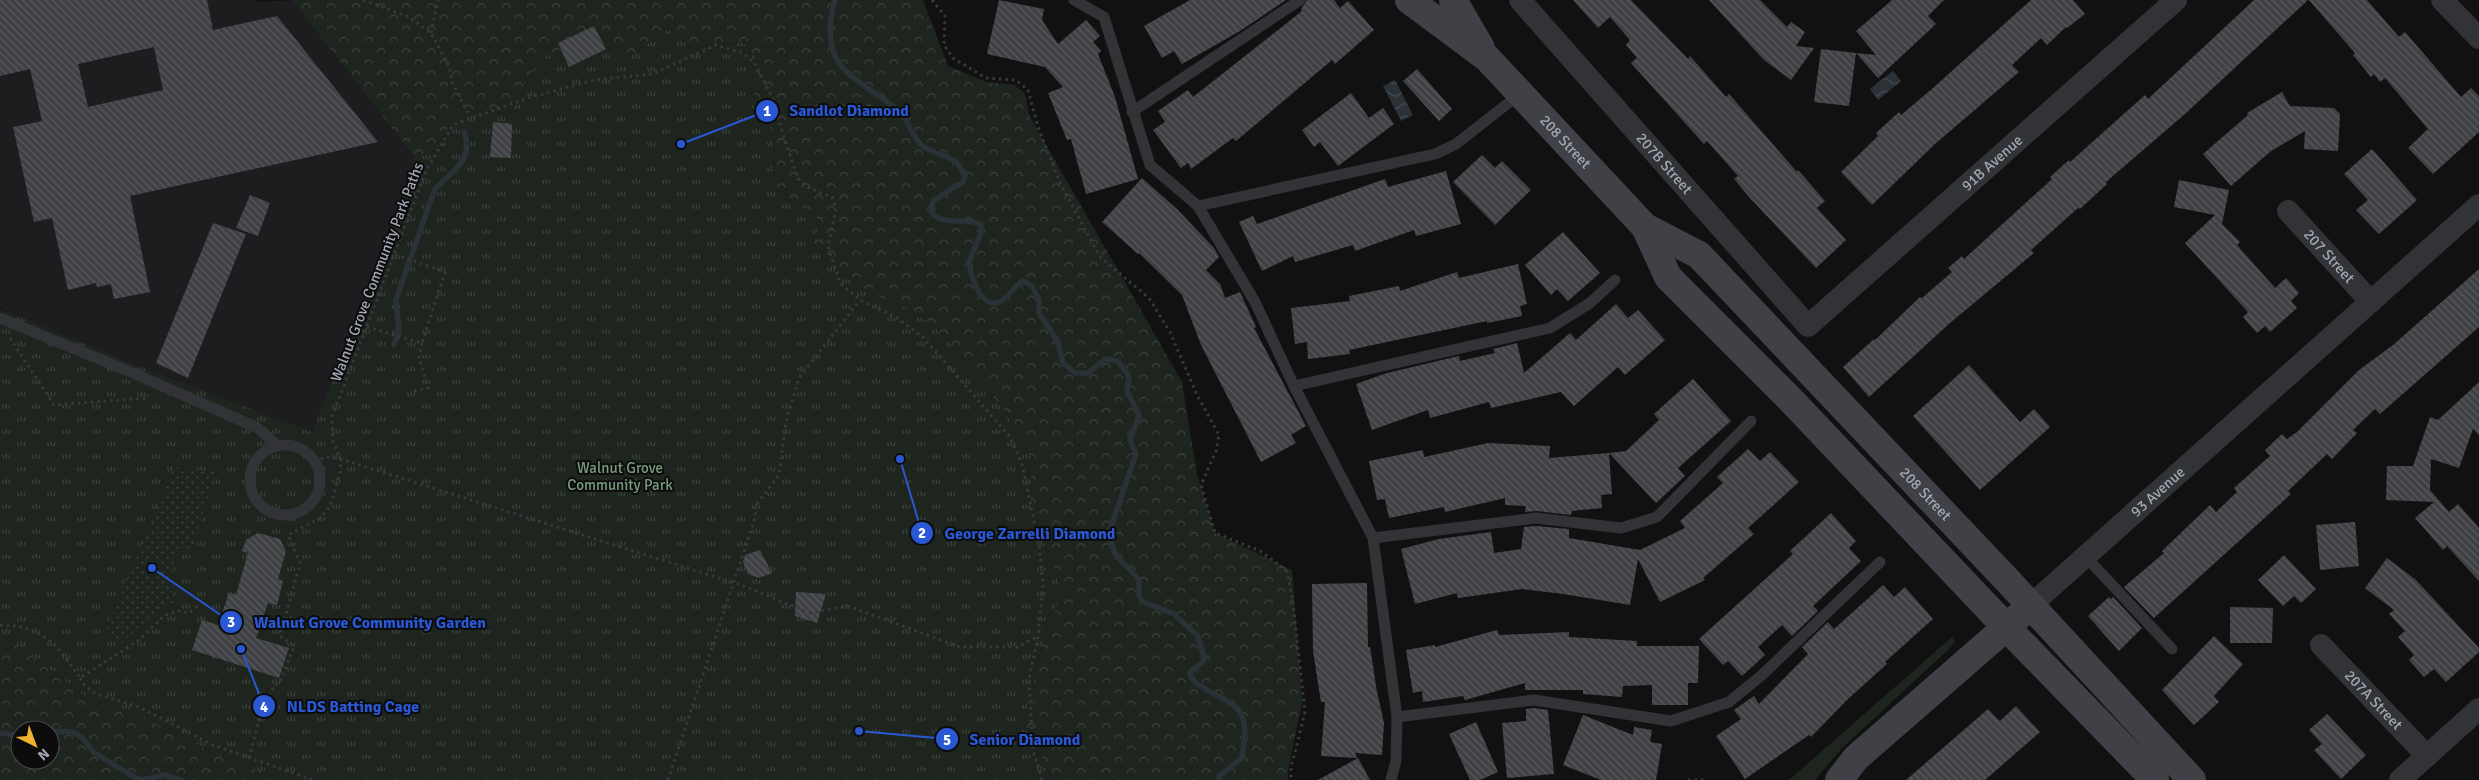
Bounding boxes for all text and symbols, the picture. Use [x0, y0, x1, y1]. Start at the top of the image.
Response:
callout: Sandlot Diamond [754, 95, 919, 126]
text: Sandlot Diamond [789, 101, 909, 121]
text: 1 [763, 102, 771, 120]
street label: 208 Street [1536, 111, 1595, 172]
street label: 207B Street [1632, 129, 1696, 198]
street label: 91B Avenue [1958, 131, 2026, 195]
street label: Walnut Grove Community Park Paths [327, 159, 427, 384]
street label: 207 Street [2300, 225, 2358, 287]
park label: Walnut Grove Community Park [567, 459, 673, 494]
street label: 208 Street [1896, 463, 1955, 524]
street label: 93 Avenue [2127, 463, 2189, 521]
callout: George Zarrelli Diamond [910, 518, 1126, 549]
text: 2 [918, 524, 926, 542]
text: George Zarrelli Diamond [945, 524, 1116, 544]
callout: Walnut Grove Community Garden [219, 607, 496, 638]
text: 3 [227, 613, 235, 631]
text: Walnut Grove Community Garden [254, 613, 486, 633]
street label: 207A Street [2341, 666, 2406, 734]
callout: NLDS Batting Cage [252, 691, 429, 722]
text: NLDS Batting Cage [287, 697, 419, 717]
text: 4 [260, 698, 268, 716]
north arrow [10, 720, 60, 770]
callout: Senior Diamond [935, 724, 1091, 755]
text: Senior Diamond [970, 730, 1081, 750]
text: 5 [943, 731, 951, 749]
text: N [34, 745, 53, 764]

